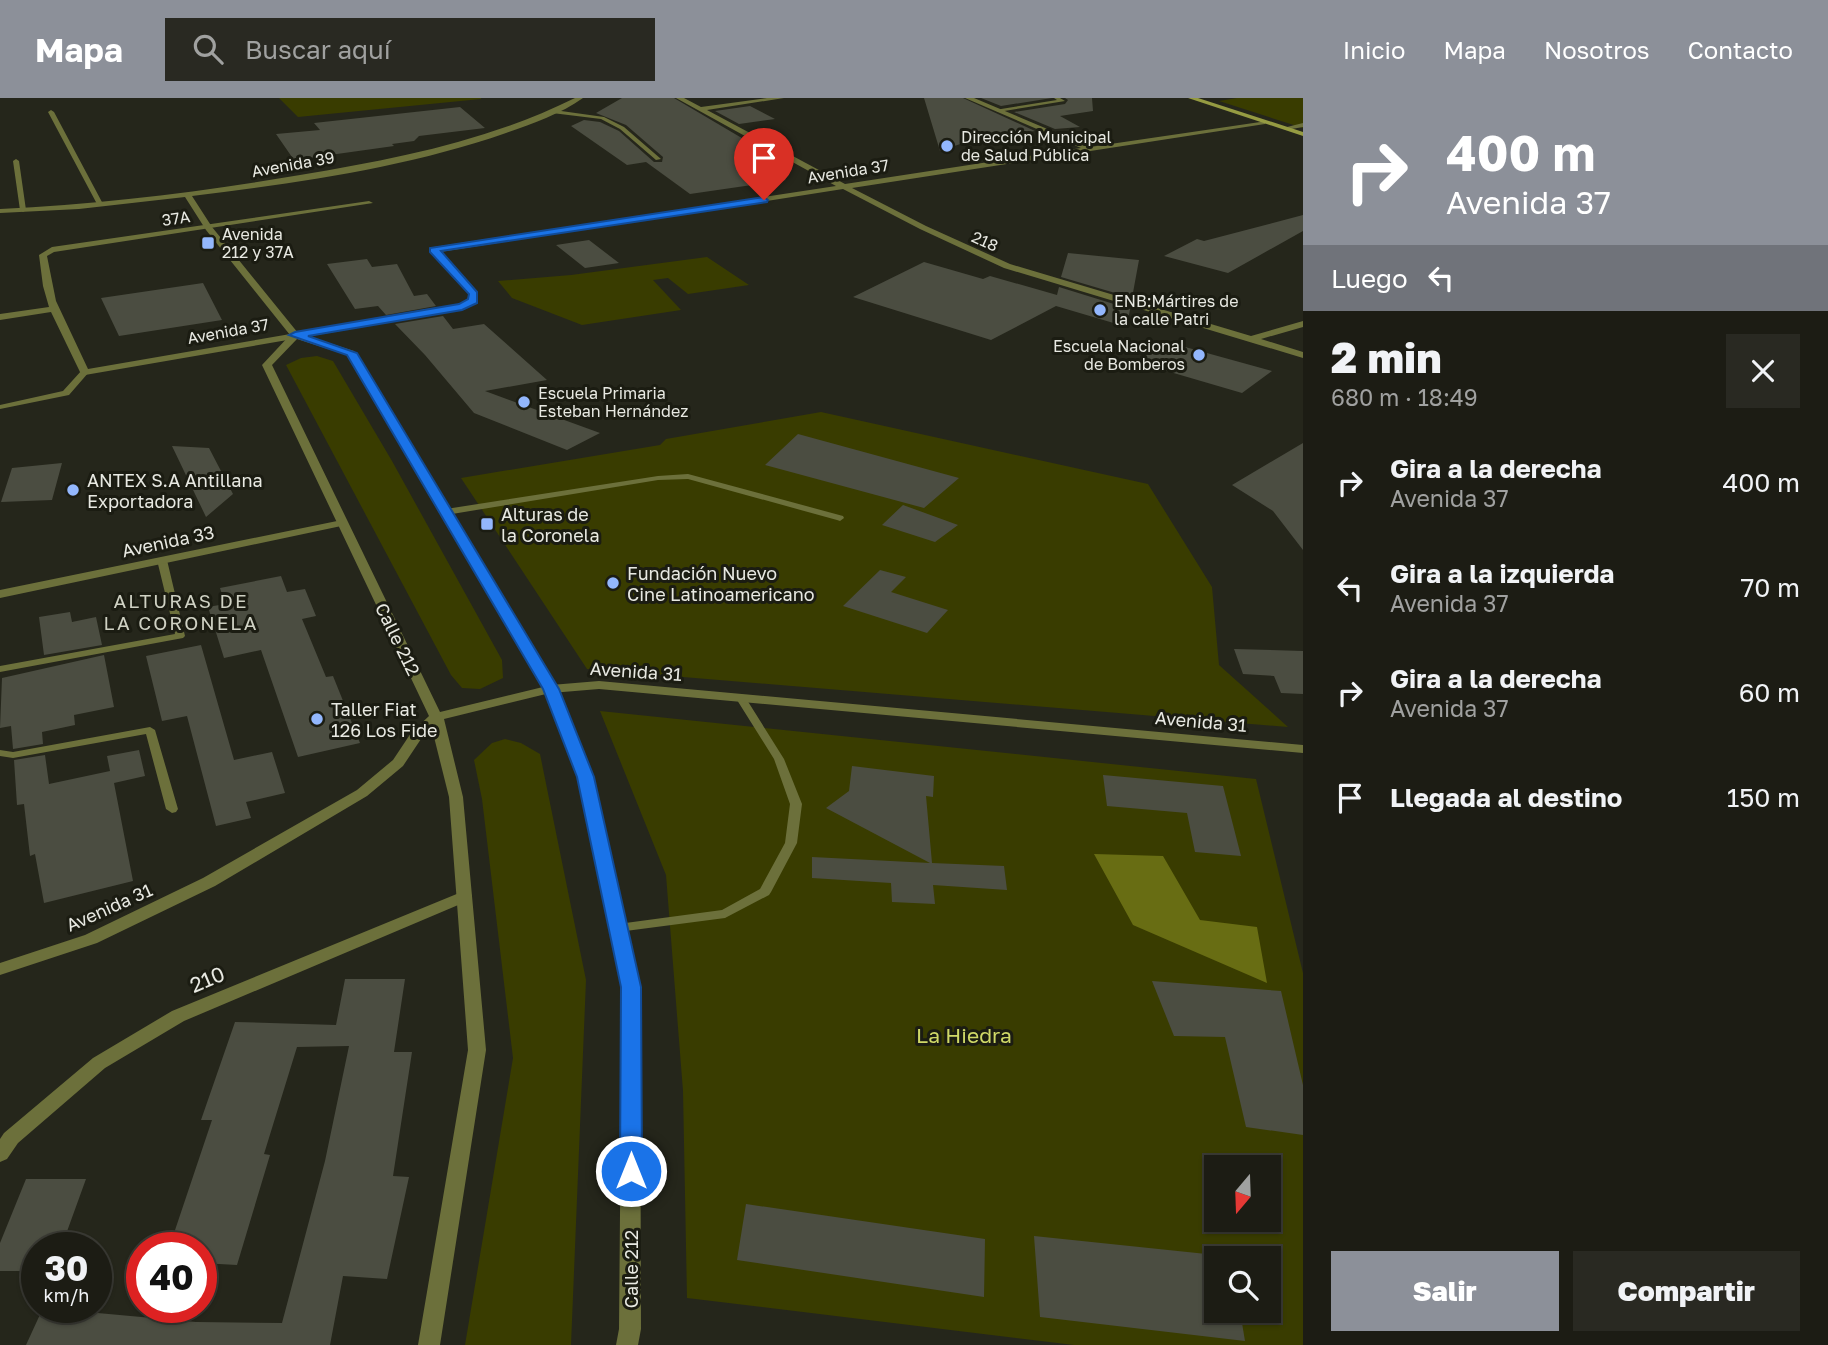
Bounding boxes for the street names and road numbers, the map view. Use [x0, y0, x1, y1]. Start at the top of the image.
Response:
street label: Avenida 39 [250, 147, 336, 181]
street label: Avenida 37 [806, 155, 890, 187]
street label: 37A [160, 206, 192, 230]
street label: 218 [969, 226, 1001, 256]
street label: Avenida 37 [186, 314, 270, 348]
street label: Avenida 33 [120, 520, 216, 562]
street label: Calle 212 [371, 599, 425, 679]
street label: Avenida 31 [589, 657, 683, 685]
street label: Avenida 31 [1154, 706, 1248, 736]
street label: Avenida 31 [62, 878, 156, 936]
street label: 210 [186, 960, 228, 998]
street label: Calle 212 [620, 1230, 642, 1308]

